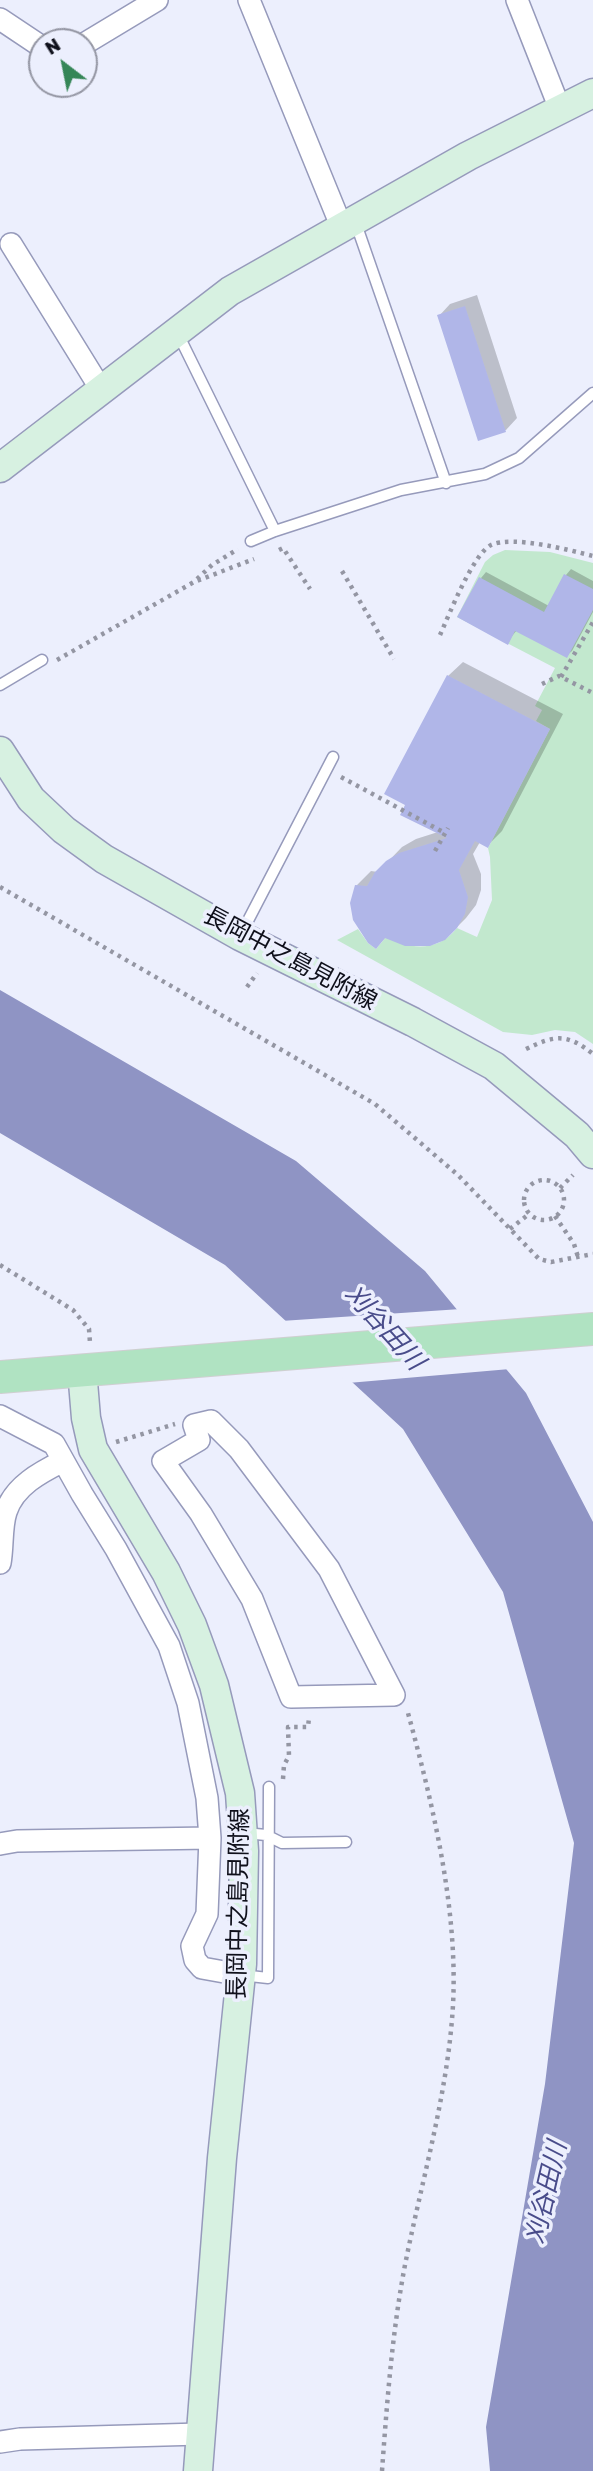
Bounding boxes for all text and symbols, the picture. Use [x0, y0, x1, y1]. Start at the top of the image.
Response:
north arrow [28, 28, 98, 98]
text: N [41, 33, 65, 60]
street label: 長岡中之島見附線 [198, 901, 382, 1017]
water label: 刈谷田川 [338, 1279, 430, 1377]
street label: 長岡中之島見附線 [223, 1808, 255, 2000]
water label: 刈谷田川 [520, 2139, 574, 2247]

